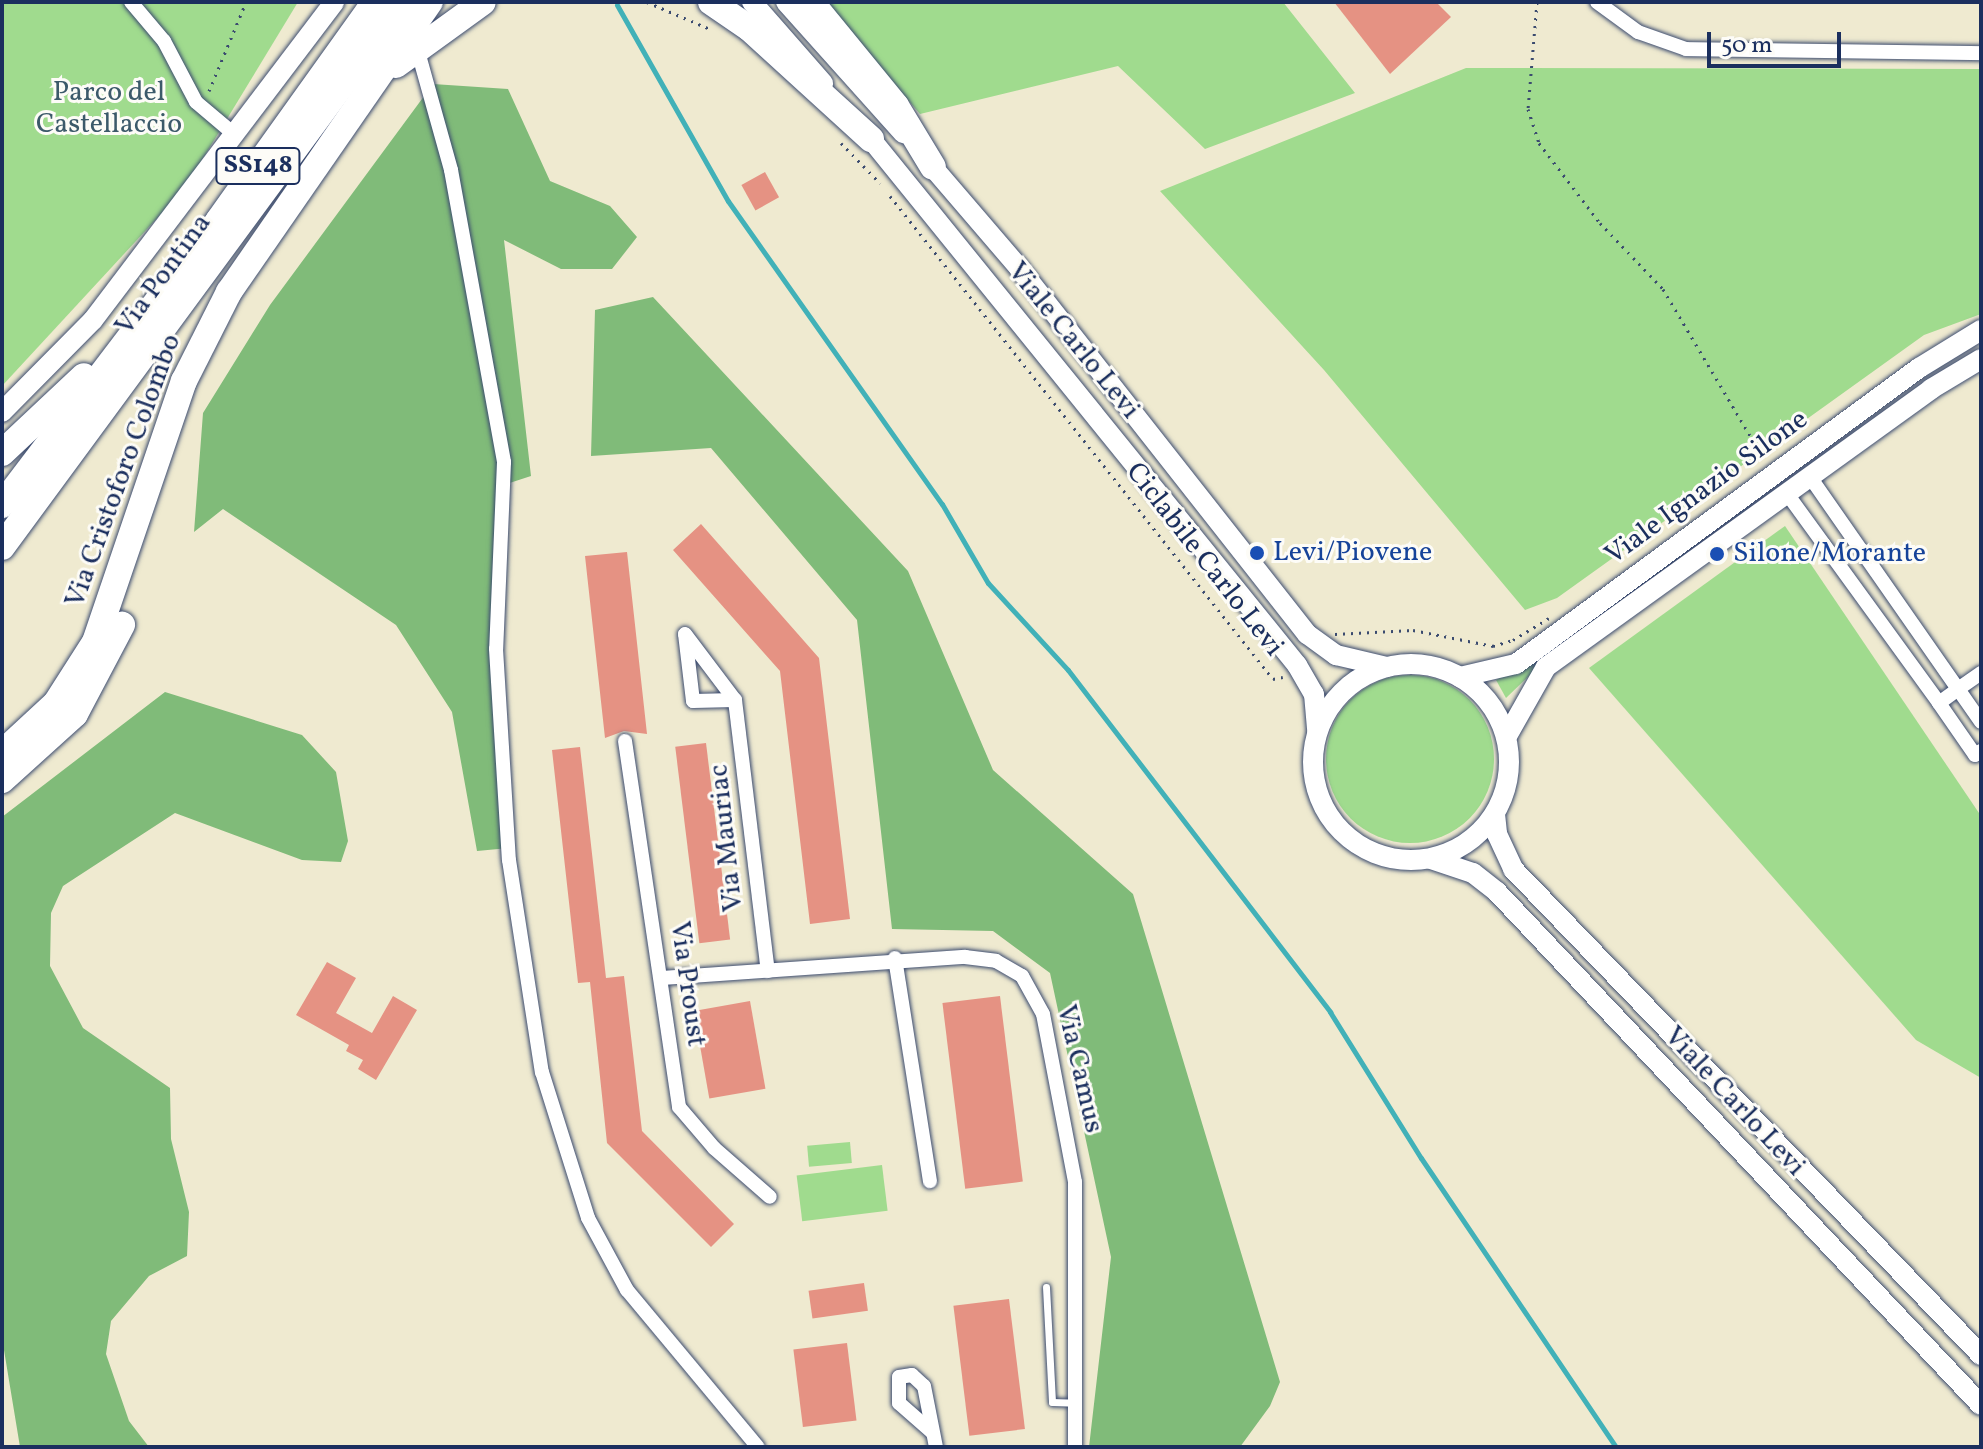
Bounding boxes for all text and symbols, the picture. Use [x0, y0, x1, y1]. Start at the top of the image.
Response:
scale bar [1711, 16, 1845, 66]
text: 50 m [1721, 29, 1773, 63]
park label: Parco del Castellaccio [36, 76, 182, 142]
road number: SS148 [214, 144, 302, 188]
street label: Via Pontina [109, 208, 219, 342]
street label: Viale Carlo Levi [999, 256, 1147, 426]
street label: Via Cristoforo Colombo [59, 330, 189, 612]
street label: Viale Ignazio Silone [1599, 403, 1815, 573]
street label: Ciclabile Carlo Levi [1118, 456, 1290, 664]
place label: Levi/Piovene [1273, 536, 1432, 570]
place label: Silone/Morante [1733, 537, 1926, 571]
marker: Levi/Piovene [1248, 544, 1266, 562]
marker: Silone/Morante [1708, 545, 1726, 563]
street label: Via Mauriac [703, 763, 751, 913]
street label: Via Proust [662, 919, 712, 1049]
street label: Via Camus [1048, 1002, 1110, 1136]
street label: Viale Carlo Levi [1656, 1020, 1812, 1184]

